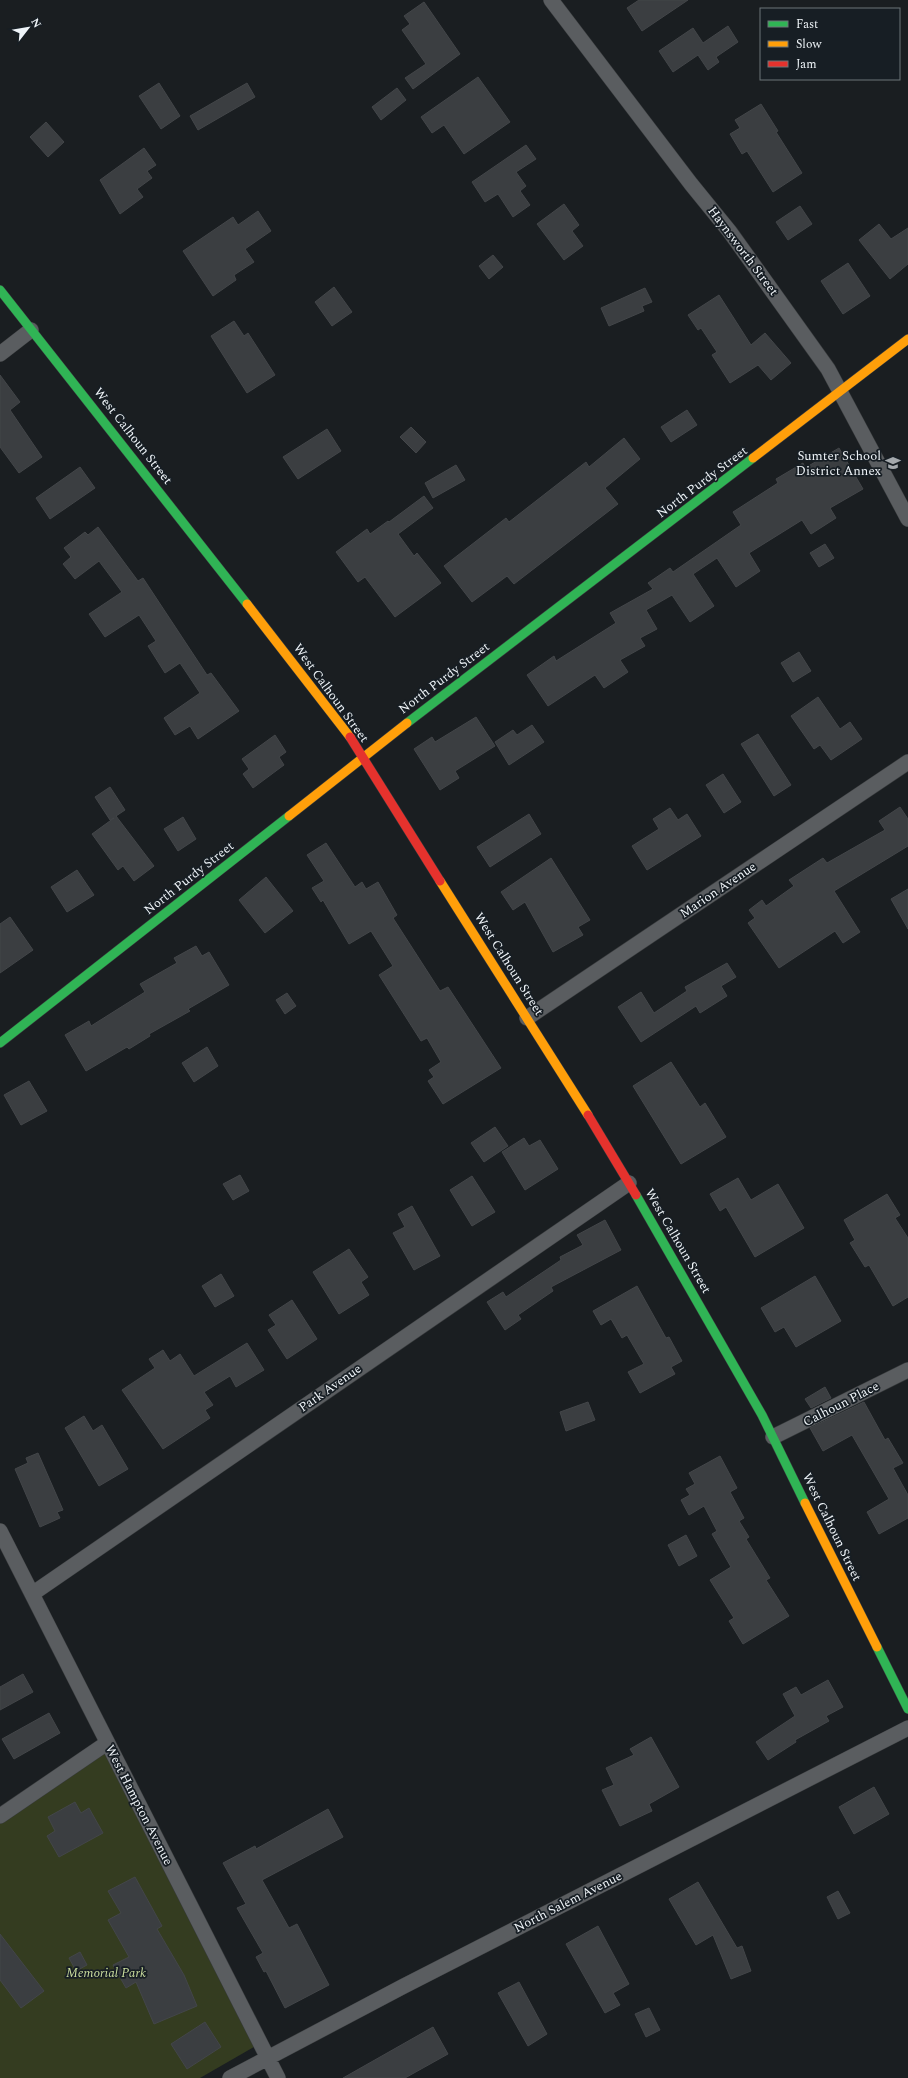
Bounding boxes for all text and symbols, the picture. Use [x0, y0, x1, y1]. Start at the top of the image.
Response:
north arrow [8, 8, 48, 48]
legend [760, 8, 900, 80]
text: N [27, 15, 46, 31]
text: Fast [796, 15, 818, 34]
text: Slow [796, 35, 822, 54]
text: Jam [796, 55, 817, 74]
street label: Haynsworth Street [703, 202, 784, 300]
street label: West Calhoun Street [89, 383, 178, 489]
street label: North Purdy Street [652, 441, 752, 523]
place label: Sumter School District Annex [796, 446, 882, 481]
school or university icon: Sumter School District Annex [884, 454, 902, 472]
street label: North Purdy Street [394, 637, 494, 719]
street label: West Calhoun Street [288, 639, 374, 747]
street label: North Purdy Street [140, 836, 239, 920]
street label: Marion Avenue [676, 857, 760, 923]
street label: West Calhoun Street [469, 908, 549, 1020]
street label: West Calhoun Street [640, 1185, 716, 1298]
street label: Park Avenue [294, 1359, 366, 1417]
street label: Calhoun Place [799, 1376, 883, 1432]
street label: West Calhoun Street [797, 1469, 867, 1585]
street label: West Hampton Avenue [100, 1741, 178, 1869]
street label: North Salem Avenue [510, 1866, 626, 1938]
park label: Memorial Park [66, 1963, 146, 1983]

